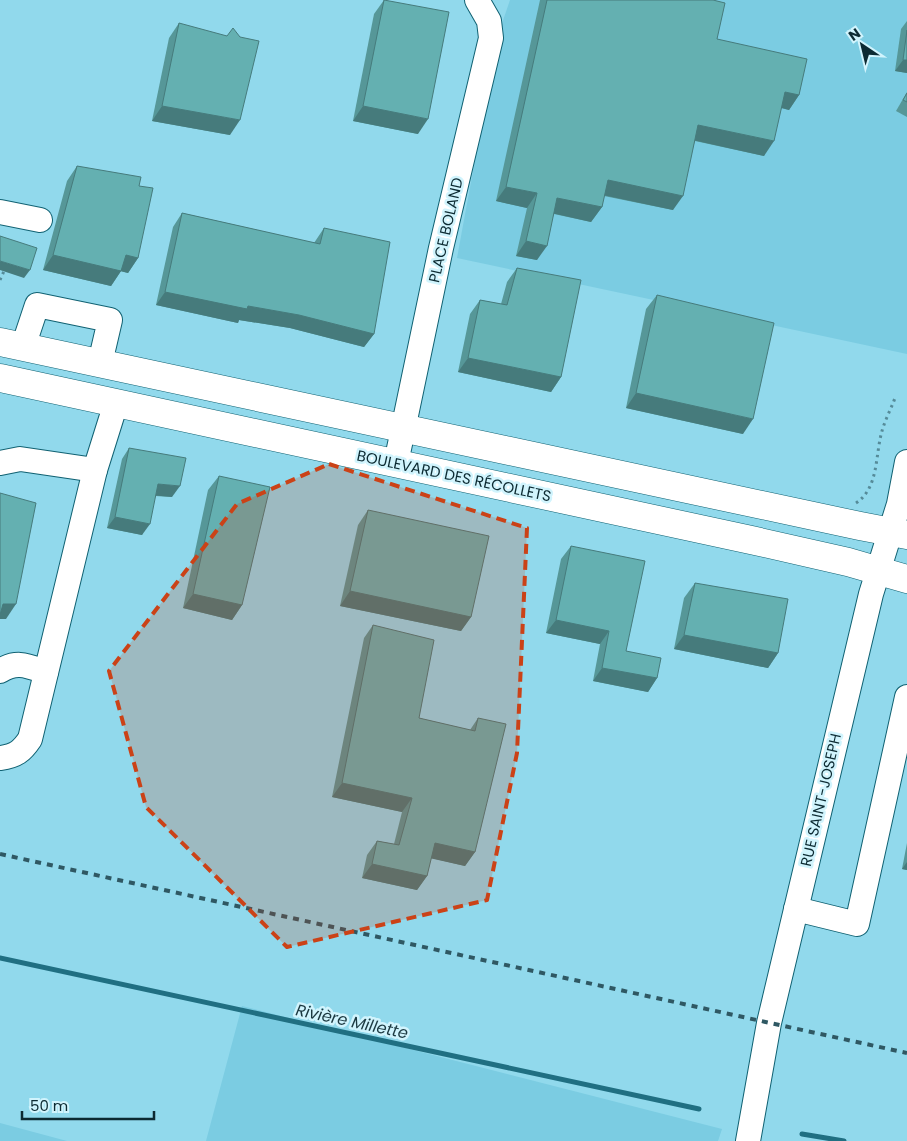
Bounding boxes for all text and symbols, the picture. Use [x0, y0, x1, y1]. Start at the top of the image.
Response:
north arrow [837, 20, 887, 70]
text: N [844, 23, 865, 46]
street label: PLACE BOLAND [423, 175, 468, 285]
street label: BOULEVARD DES RÉCOLLETS [355, 445, 553, 506]
street label: RUE SAINT-JOSEPH [795, 731, 846, 868]
water label: Rivière Millette [294, 998, 410, 1045]
scale bar [22, 1088, 155, 1120]
text: 50 m [30, 1095, 68, 1116]

